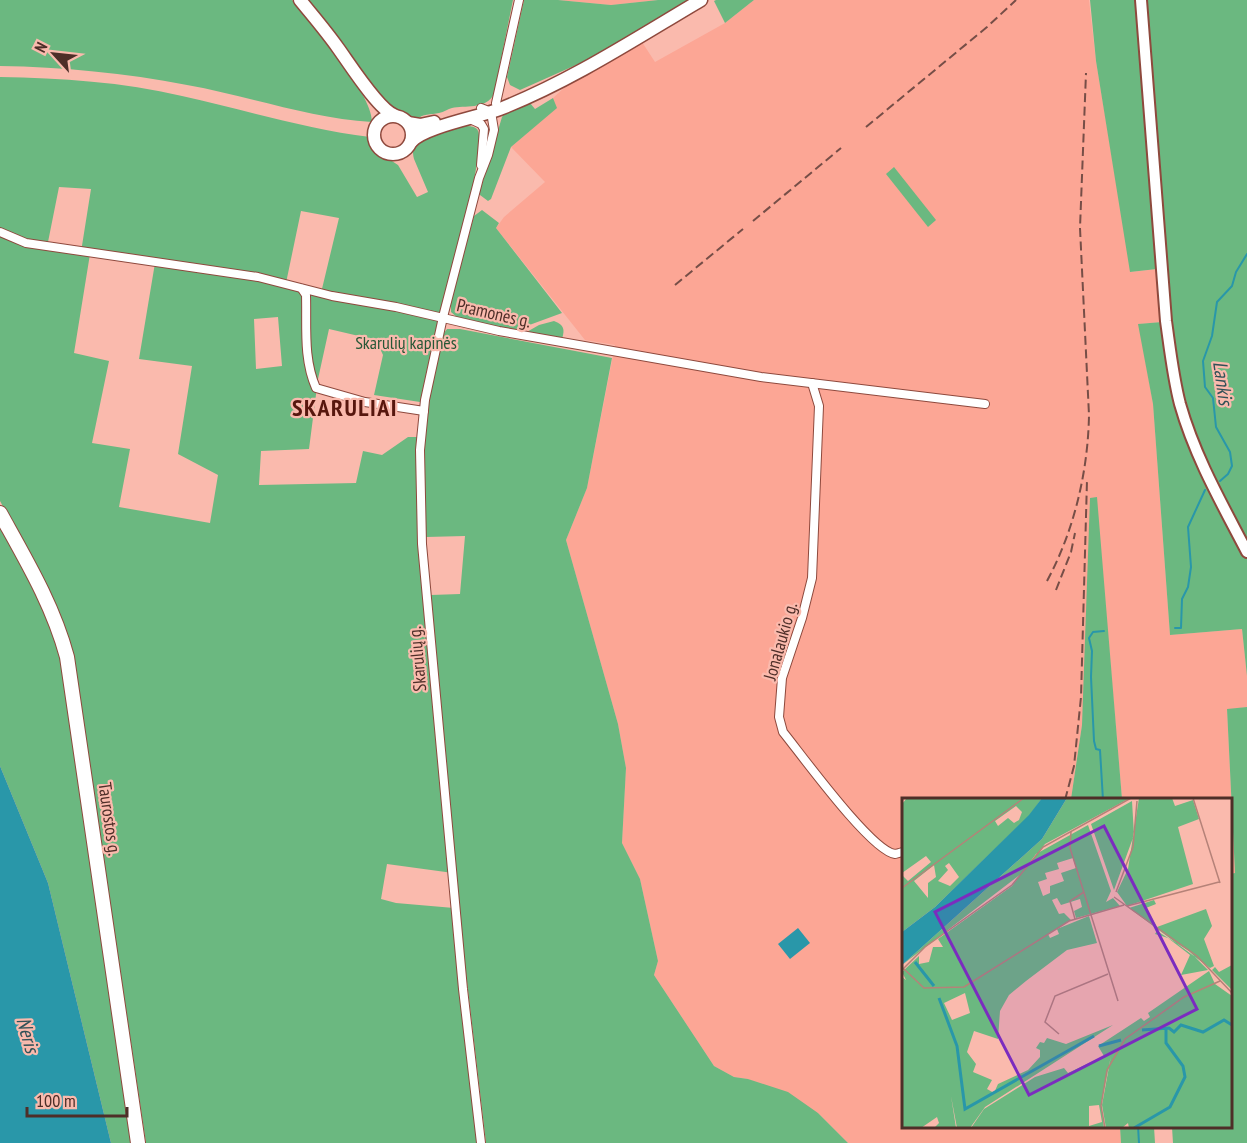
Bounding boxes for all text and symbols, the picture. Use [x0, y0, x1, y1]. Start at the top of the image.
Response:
north arrow [24, 24, 84, 84]
text: N [30, 39, 52, 56]
street label: Pramonės g. [455, 293, 533, 333]
park label: Skarulių kapinės [355, 331, 457, 354]
water label: Lankis [1207, 360, 1239, 409]
district label: SKARULIAI [292, 392, 398, 423]
street label: Jonalaukio g. [758, 599, 802, 684]
street label: Skarulių g. [403, 625, 431, 693]
street label: Taurostos g. [93, 781, 127, 857]
inset map [902, 798, 1232, 1128]
water label: Neris [11, 1014, 46, 1058]
scale bar [27, 1080, 128, 1118]
text: 100 m [36, 1089, 76, 1112]

